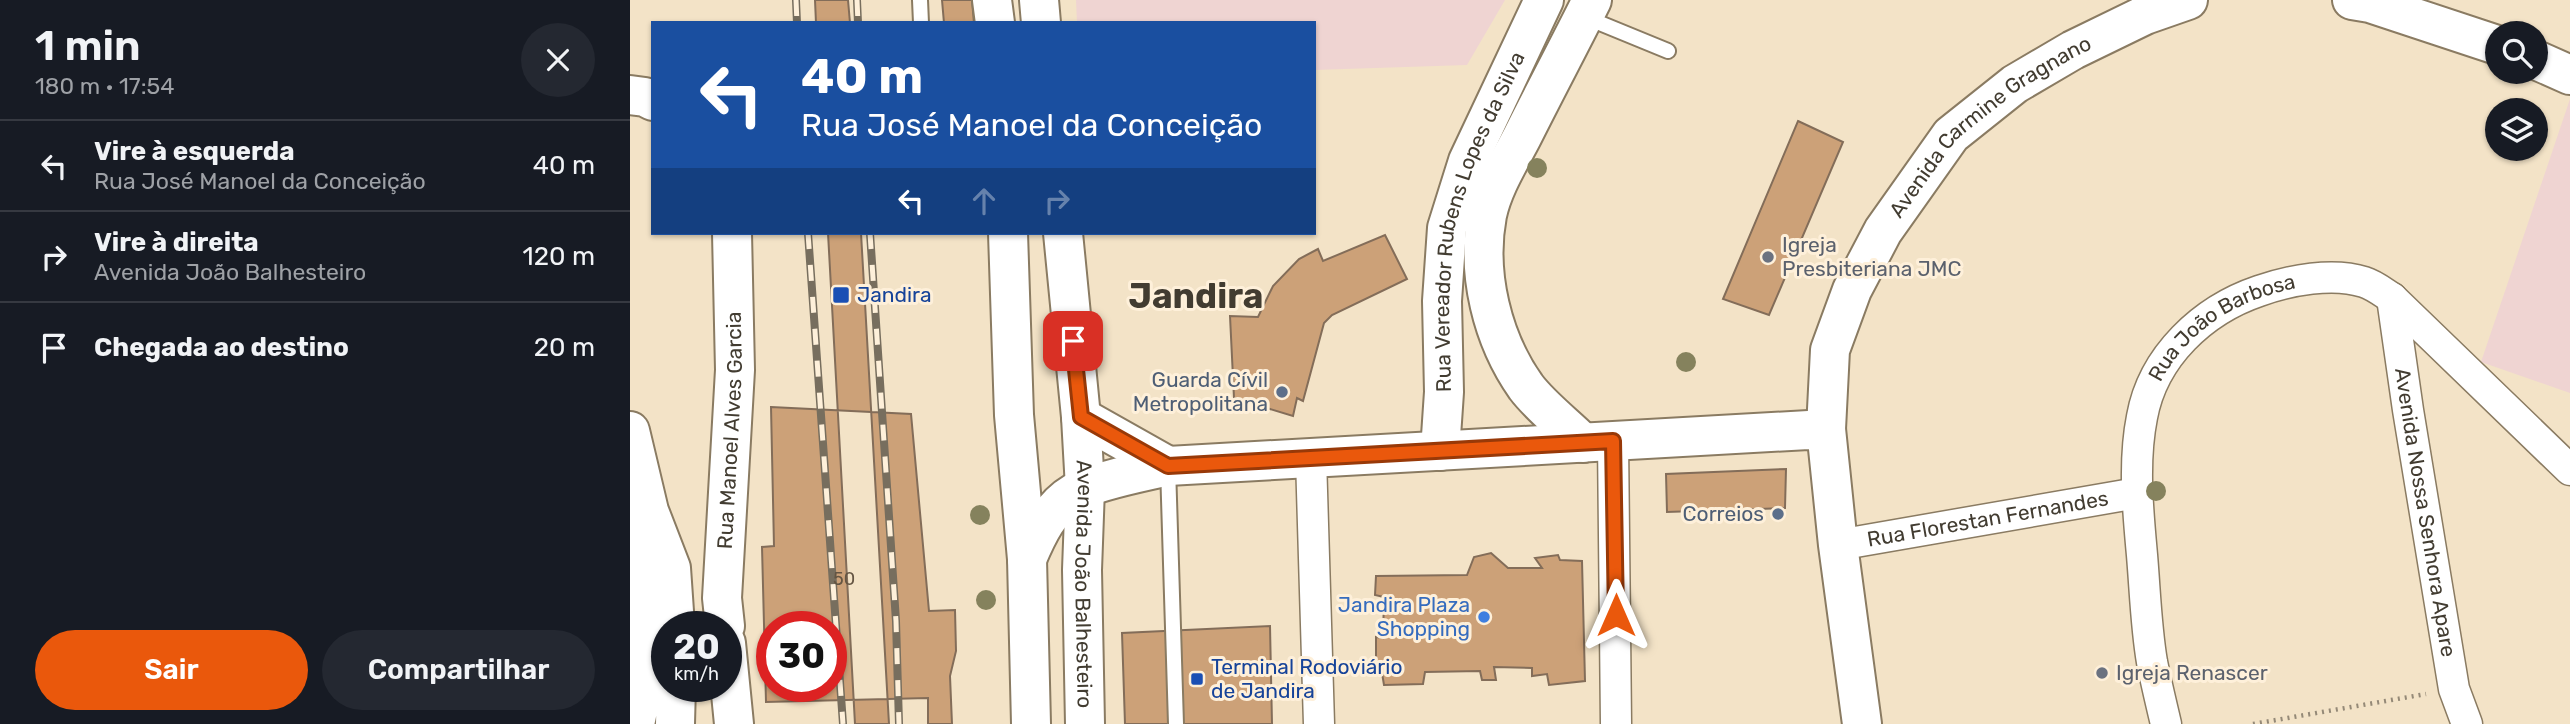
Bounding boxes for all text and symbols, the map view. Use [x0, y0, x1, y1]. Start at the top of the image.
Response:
text: 1 min [35, 21, 141, 71]
map controls [2485, 21, 2548, 161]
button: search [2485, 21, 2548, 84]
button: close [521, 23, 595, 97]
street label: Avenida Carmine Gragnano [1884, 30, 2095, 222]
text: 40 m [801, 47, 923, 105]
street label: Rua Vereador Rubens Lopes da Silva [1429, 47, 1530, 392]
icon: left [686, 49, 777, 140]
text: 180 m · 17:54 [35, 72, 175, 100]
button: layers [2485, 98, 2548, 161]
text: Rua José Manoel da Conceição [801, 106, 1262, 144]
text: Vire à esquerda [94, 136, 295, 167]
icon: left [35, 147, 73, 185]
text: 40 m [533, 150, 595, 181]
text: Rua José Manoel da Conceição [94, 167, 426, 195]
icon: left [892, 182, 930, 220]
icon: ahead [965, 182, 1003, 220]
icon: right [1038, 182, 1076, 220]
text: Vire à direita [94, 227, 259, 258]
place label: Igreja Presbiteriana JMC [1782, 232, 1961, 281]
icon: right [35, 238, 73, 276]
text: 120 m [523, 241, 595, 272]
marker: Igreja Presbiteriana JMC [1760, 249, 1776, 265]
text: Avenida João Balhesteiro [94, 258, 366, 286]
street label: Rua João Barbosa [2143, 268, 2297, 385]
district label: Jandira [1129, 275, 1263, 317]
place label: Jandira [857, 282, 932, 307]
marker: Jandira [831, 285, 851, 305]
street label: Rua Manoel Alves Garcia [712, 311, 747, 550]
pin [1043, 311, 1103, 371]
icon: arrive [1054, 322, 1092, 360]
icon: arrive [35, 329, 73, 367]
text: Chegada ao destino [94, 332, 349, 363]
text: 20 m [534, 332, 595, 363]
street label: Avenida Nossa Senhora Apare [2390, 366, 2462, 659]
place label: Guarda Cívil Metropolitana [1133, 367, 1268, 416]
marker: Guarda Cívil Metropolitana [1274, 384, 1290, 400]
street label: Avenida João Balhesteiro [1070, 459, 1098, 708]
street label: Rua Florestan Fernandes [1865, 485, 2110, 552]
place label: Correios [1683, 501, 1764, 526]
marker: Correios [1770, 506, 1786, 522]
house number: 50 [833, 568, 855, 590]
position arrow [1579, 578, 1653, 652]
place label: Jandira Plaza Shopping [1338, 592, 1470, 641]
marker: Jandira Plaza Shopping [1476, 609, 1492, 625]
speed limit sign: 30 [756, 611, 847, 702]
text: 20 [673, 626, 720, 668]
button: Sair [35, 630, 308, 710]
button: Compartilhar [322, 630, 595, 710]
place label: Terminal Rodoviário de Jandira [1211, 654, 1402, 703]
place label: Igreja Renascer [2116, 660, 2268, 685]
text: km/h [674, 663, 719, 685]
marker: Igreja Renascer [2094, 665, 2110, 681]
marker: Terminal Rodoviário de Jandira [1189, 671, 1205, 687]

